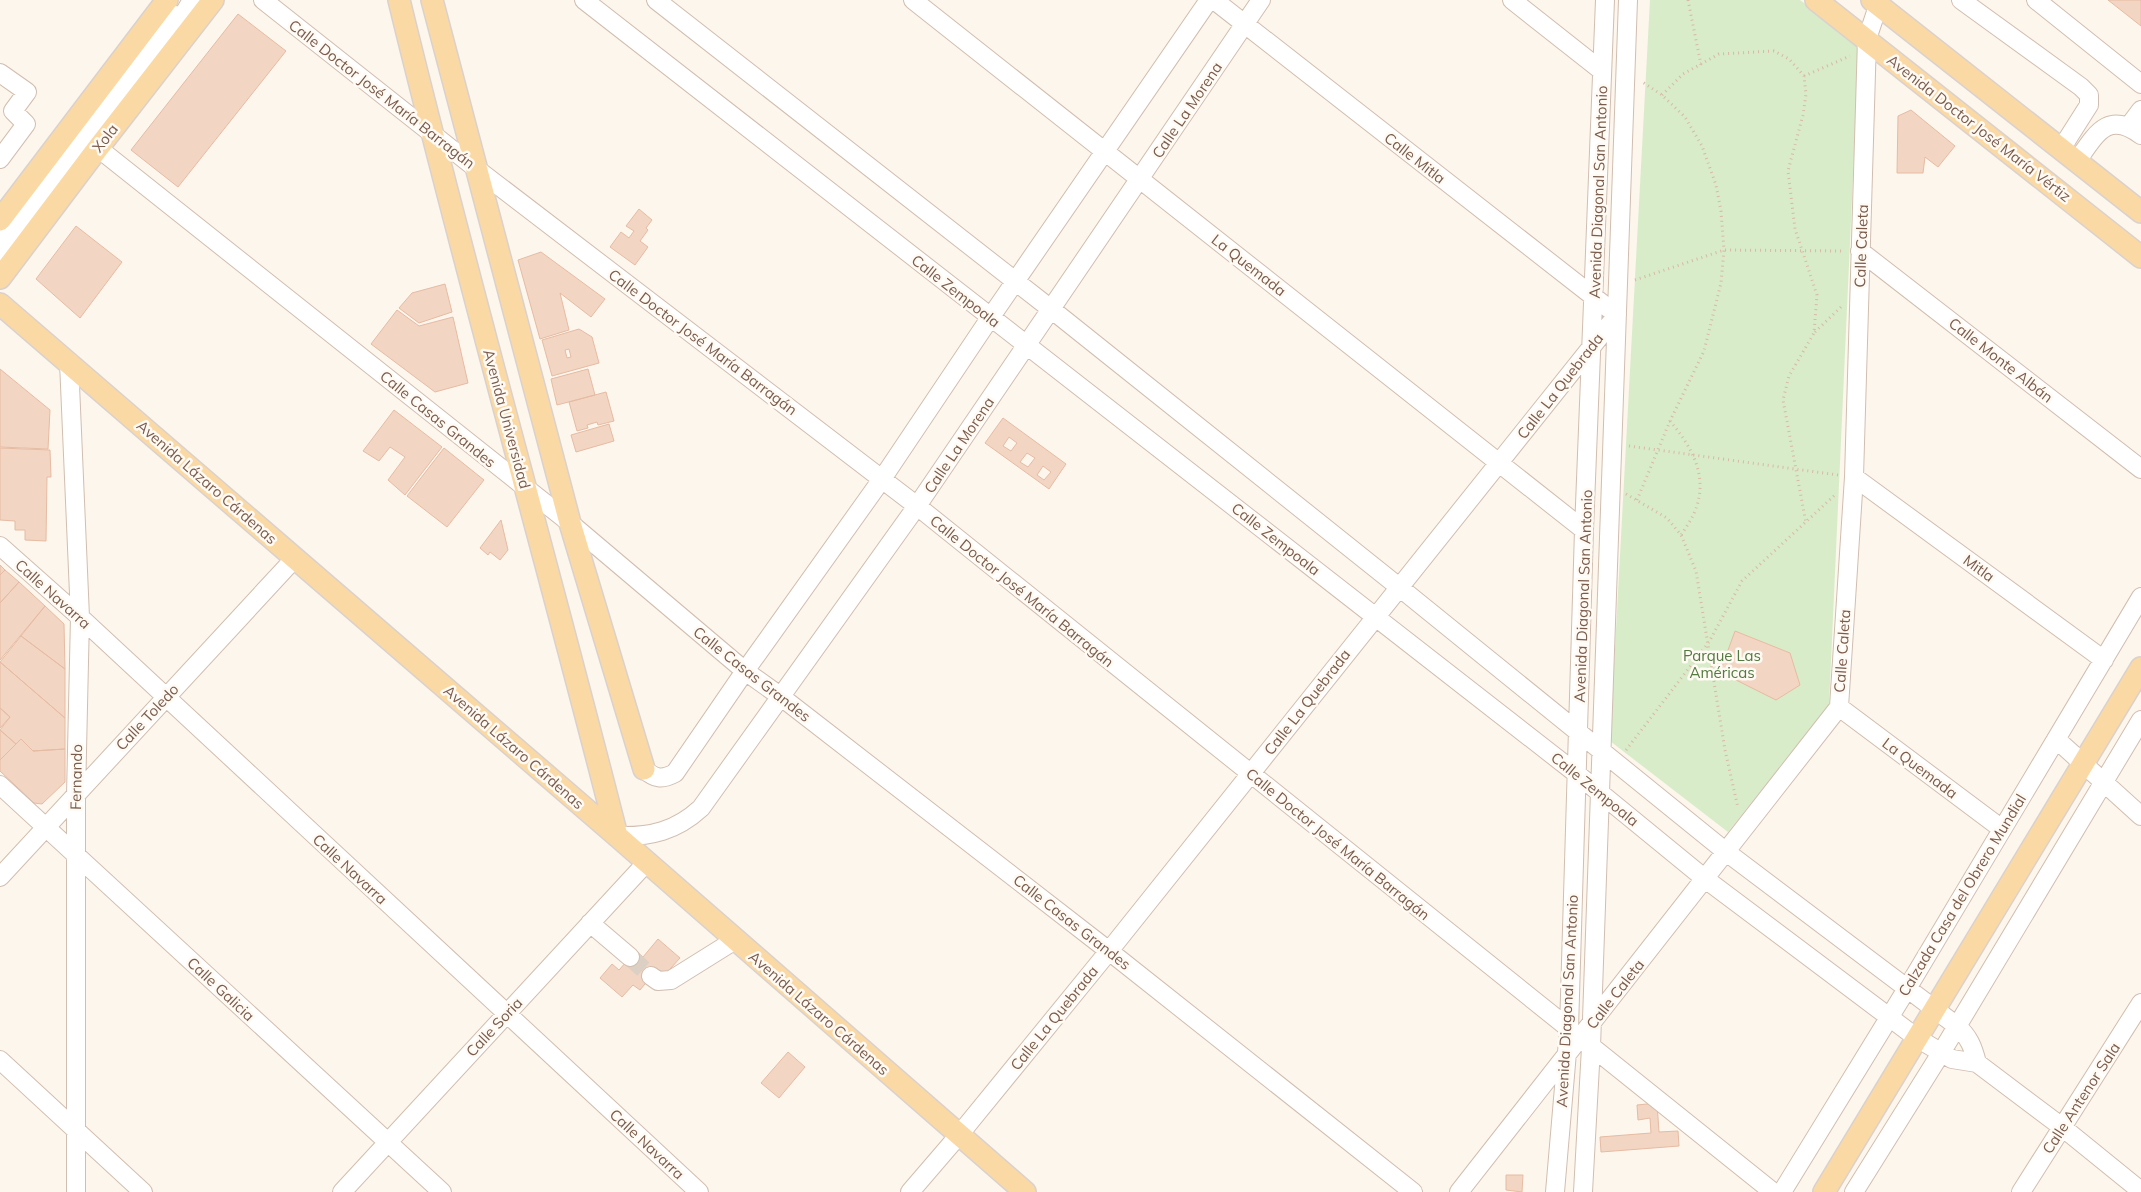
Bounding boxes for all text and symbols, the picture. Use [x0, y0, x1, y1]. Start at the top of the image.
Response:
street label: Calle Doctor José María Barragán [285, 15, 479, 173]
street label: Avenida Doctor José María Vértiz [1883, 50, 2075, 206]
street label: Calle La Morena [1148, 58, 1226, 162]
street label: Avenida Diagonal San Antonio [1585, 85, 1611, 299]
street label: Xola [88, 120, 122, 156]
street label: Calle Mitla [1381, 128, 1449, 188]
street label: Calle Caleta [1850, 204, 1872, 288]
street label: La Quemada [1208, 230, 1290, 300]
street label: Calle Zempoala [908, 250, 1004, 332]
street label: Calle Doctor José María Barragán [605, 265, 801, 419]
street label: Calle Monte Albán [1945, 313, 2057, 407]
street label: Calle La Quebrada [1513, 329, 1607, 443]
street label: Avenida Universidad [479, 347, 535, 491]
street label: Calle Casas Grandes [376, 366, 500, 472]
street label: Calle La Morena [920, 393, 998, 497]
street label: Avenida Lázaro Cárdenas [133, 416, 281, 548]
street label: Avenida Diagonal San Antonio [1570, 489, 1596, 703]
street label: Calle Zempoala [1228, 498, 1324, 580]
street label: Calle Doctor José María Barragán [926, 511, 1118, 671]
street label: Mitla [1960, 550, 1998, 586]
street label: Calle Navarra [11, 555, 95, 633]
street label: Calle Caleta [1830, 609, 1854, 693]
street label: Calle Casas Grandes [690, 622, 814, 726]
street label: Calle La Quebrada [1260, 645, 1354, 759]
park label: Parque Las Américas [1683, 646, 1761, 682]
street label: Calle Toledo [111, 680, 183, 754]
street label: Avenida Lázaro Cárdenas [440, 681, 588, 813]
street label: La Quemada [1878, 733, 1962, 803]
street label: Fernando [66, 744, 86, 810]
street label: Calle Zempoala [1547, 748, 1643, 830]
street label: Calle Doctor José María Barragán [1242, 764, 1434, 924]
street label: Calzada Casa del Obrero Mundial [1894, 790, 2030, 1000]
street label: Calle Navarra [309, 830, 391, 908]
street label: Calle Casas Grandes [1010, 870, 1134, 974]
street label: Avenida Diagonal San Antonio [1552, 894, 1582, 1108]
street label: Avenida Lázaro Cárdenas [745, 947, 893, 1079]
street label: Calle Galicia [183, 953, 259, 1025]
street label: Calle Caleta [1582, 955, 1648, 1033]
street label: Calle La Quebrada [1006, 962, 1102, 1074]
street label: Calle Soria [462, 993, 526, 1061]
street label: Calle Antenor Sala [2038, 1039, 2124, 1157]
street label: Calle Navarra [606, 1105, 688, 1183]

